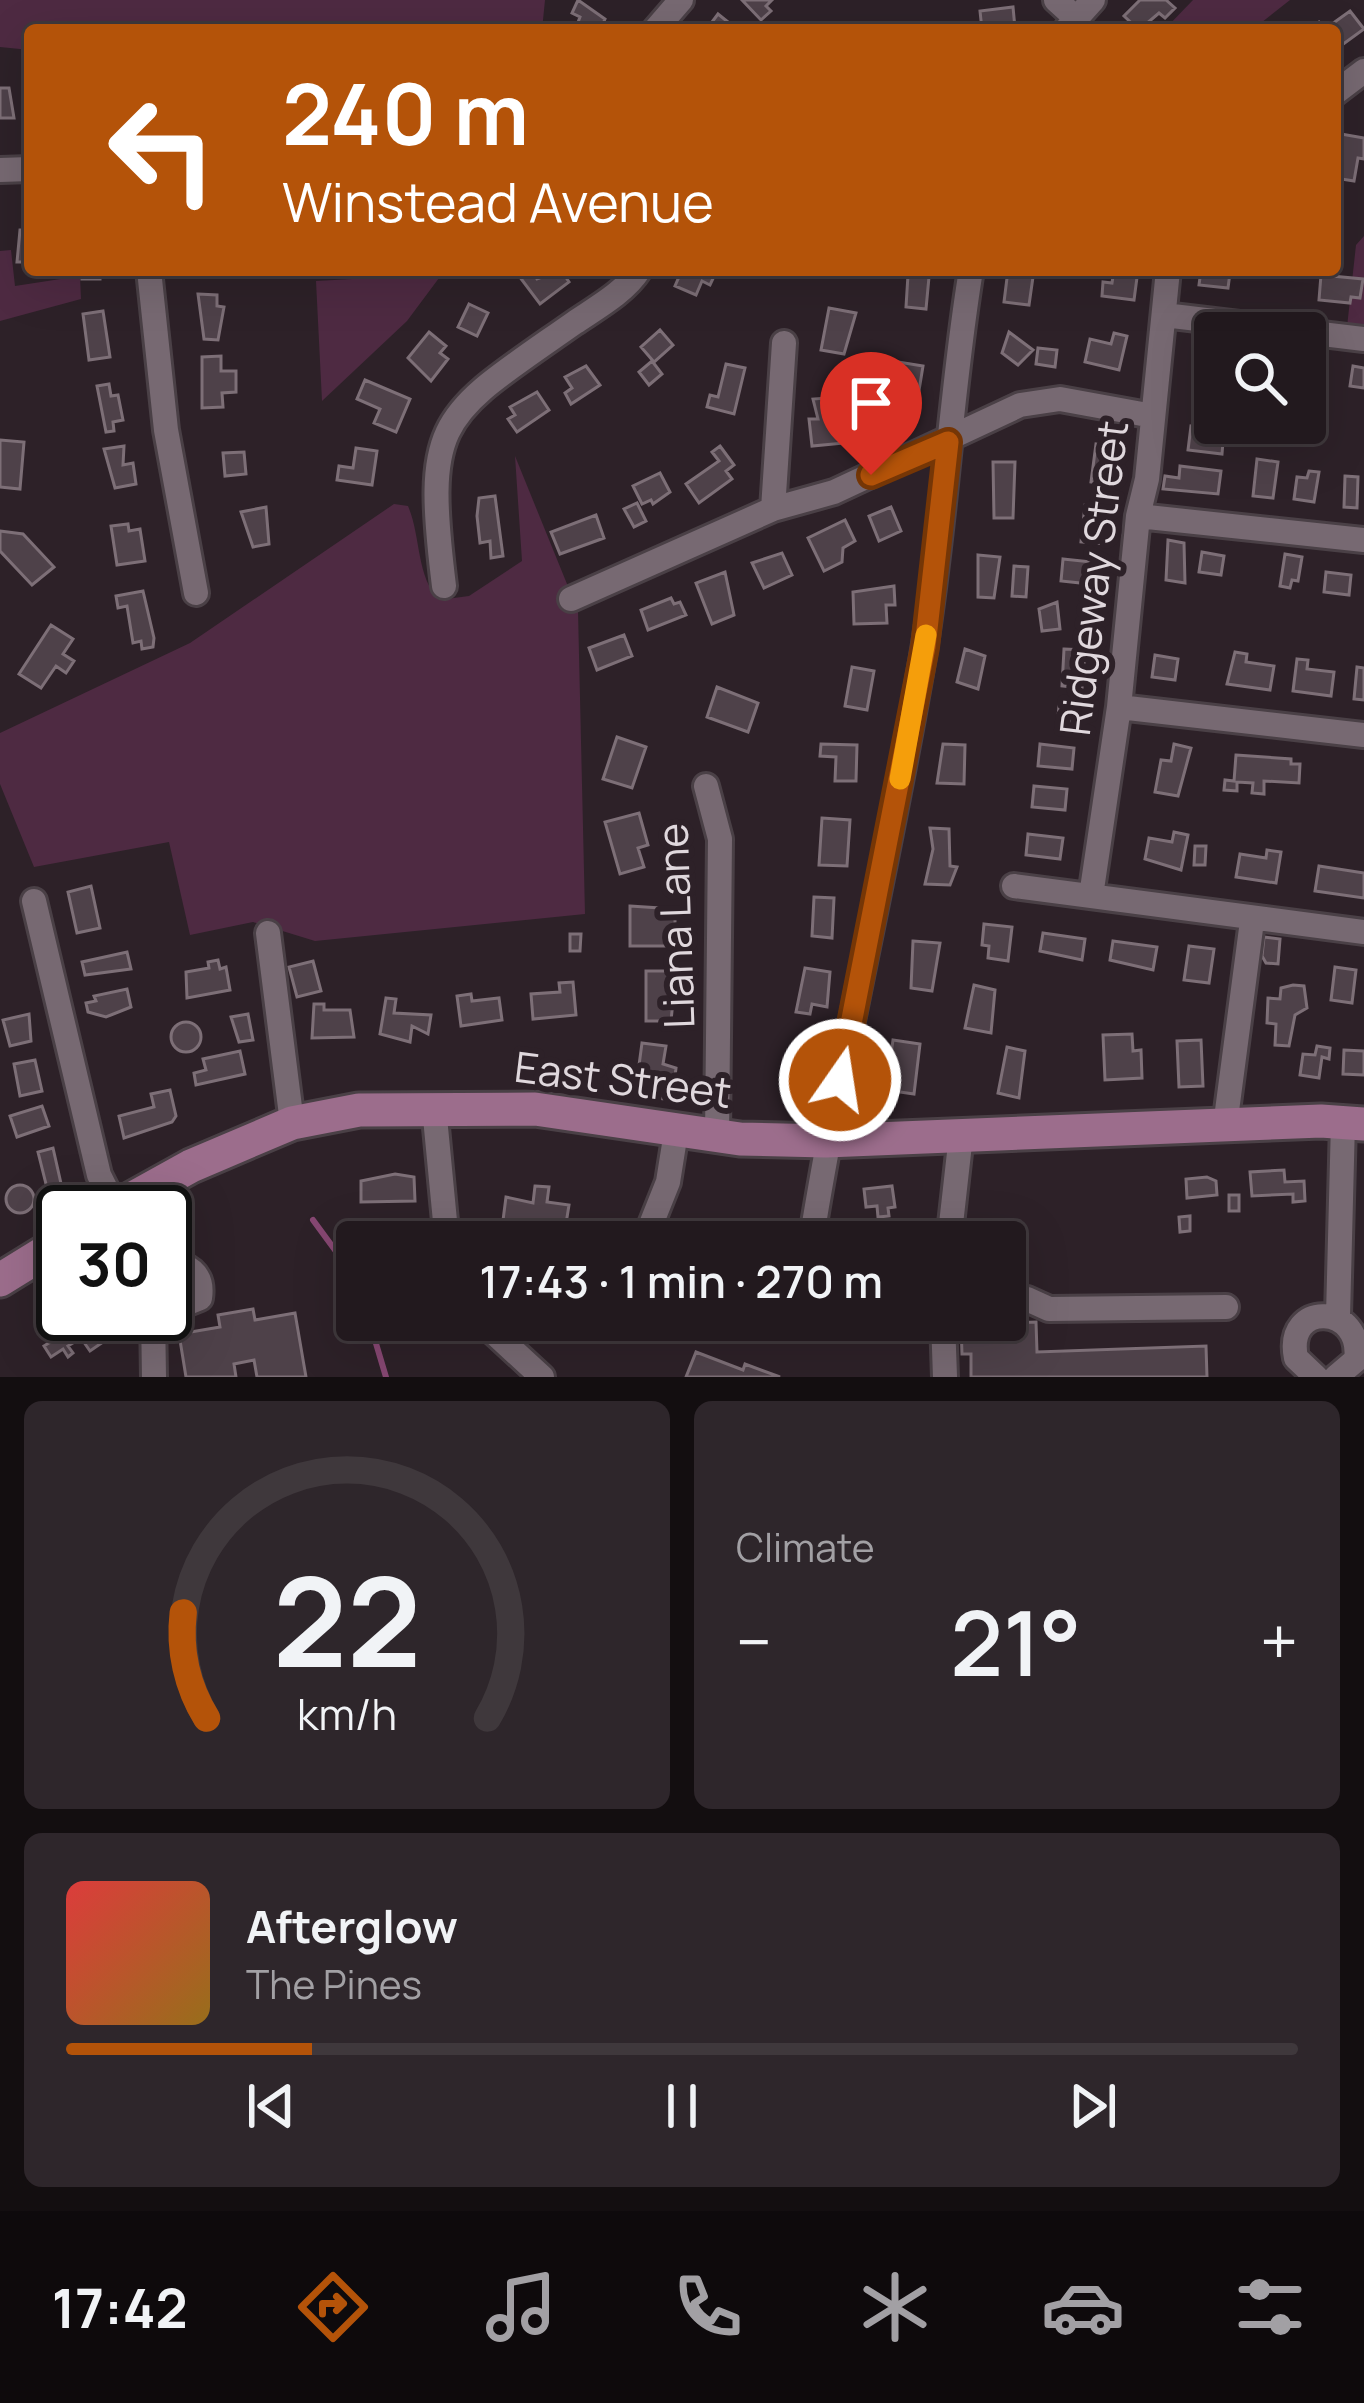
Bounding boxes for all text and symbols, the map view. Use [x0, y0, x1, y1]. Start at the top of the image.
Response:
text: 240 m [282, 55, 529, 170]
icon: left [84, 72, 240, 228]
text: Winstead Avenue [282, 164, 714, 238]
map controls [1194, 312, 1326, 444]
button: search [1194, 312, 1326, 444]
pin [820, 352, 922, 475]
icon: arrive [838, 370, 904, 436]
street label: Ridgeway Street [1045, 417, 1141, 739]
street label: Liana Lane [642, 822, 708, 1030]
position arrow [777, 1017, 903, 1143]
street label: East Street [511, 1037, 735, 1121]
speed limit sign: 30 [36, 1185, 192, 1341]
text: 17:43 · 1 min · 270 m [479, 1250, 883, 1312]
text: Climate [736, 1520, 875, 1574]
text: 22 [273, 1534, 421, 1704]
text: 21° [950, 1580, 1081, 1703]
text: − [736, 1596, 772, 1686]
text: + [1260, 1596, 1298, 1686]
text: km/h [297, 1684, 397, 1743]
text: Afterglow [246, 1895, 458, 1957]
text: The Pines [246, 1957, 422, 2011]
icon: previous [238, 2073, 304, 2139]
icon: pause [649, 2073, 715, 2139]
icon: next [1060, 2073, 1126, 2139]
icon: directions [291, 2265, 375, 2349]
icon: music [479, 2265, 563, 2349]
icon: phone [666, 2265, 750, 2349]
icon: climate [853, 2265, 937, 2349]
icon: car [1041, 2265, 1125, 2349]
icon: filters [1228, 2265, 1312, 2349]
text: 17:42 [52, 2270, 188, 2344]

